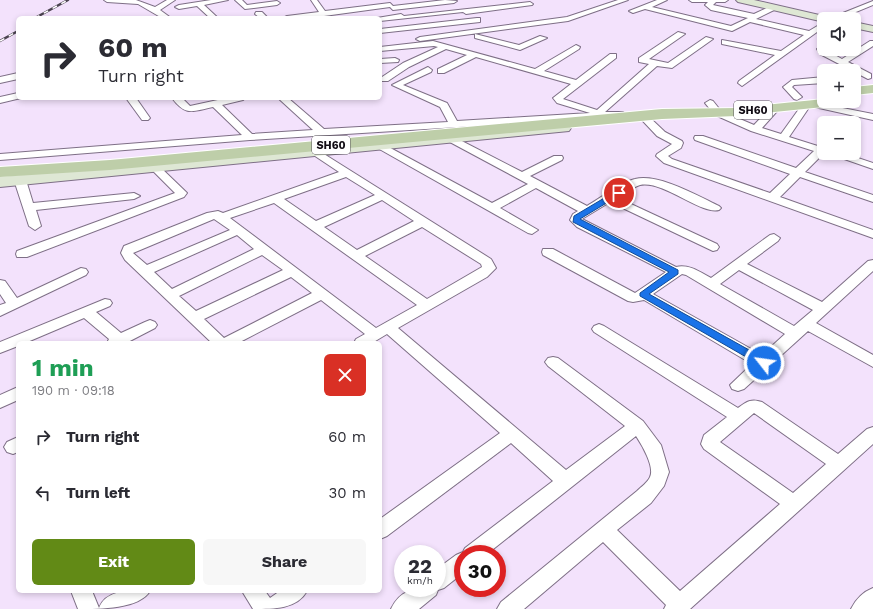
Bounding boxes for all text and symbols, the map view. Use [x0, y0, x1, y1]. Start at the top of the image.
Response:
map controls [817, 12, 861, 160]
button: sound [817, 12, 861, 56]
text: 60 m [98, 31, 168, 64]
icon: right [32, 32, 84, 84]
button: + [817, 64, 861, 108]
text: Turn right [98, 65, 184, 86]
road number: SH60 [734, 101, 772, 119]
button: − [817, 116, 861, 160]
road number: SH60 [312, 136, 350, 154]
pin [602, 176, 636, 210]
icon: arrive [608, 182, 630, 204]
position arrow [743, 342, 785, 384]
text: 1 min [32, 354, 94, 382]
button: close [324, 354, 366, 396]
text: 190 m · 09:18 [32, 383, 115, 398]
icon: right [32, 426, 54, 448]
text: Turn right [66, 428, 139, 446]
text: 60 m [328, 428, 366, 446]
icon: left [32, 482, 54, 504]
text: Turn left [66, 484, 130, 502]
text: 30 m [329, 484, 366, 502]
button: Exit [32, 539, 195, 585]
button: Share [203, 539, 366, 585]
speed limit sign: 30 [454, 545, 506, 597]
text: 22 [408, 554, 432, 578]
text: km/h [407, 575, 433, 586]

